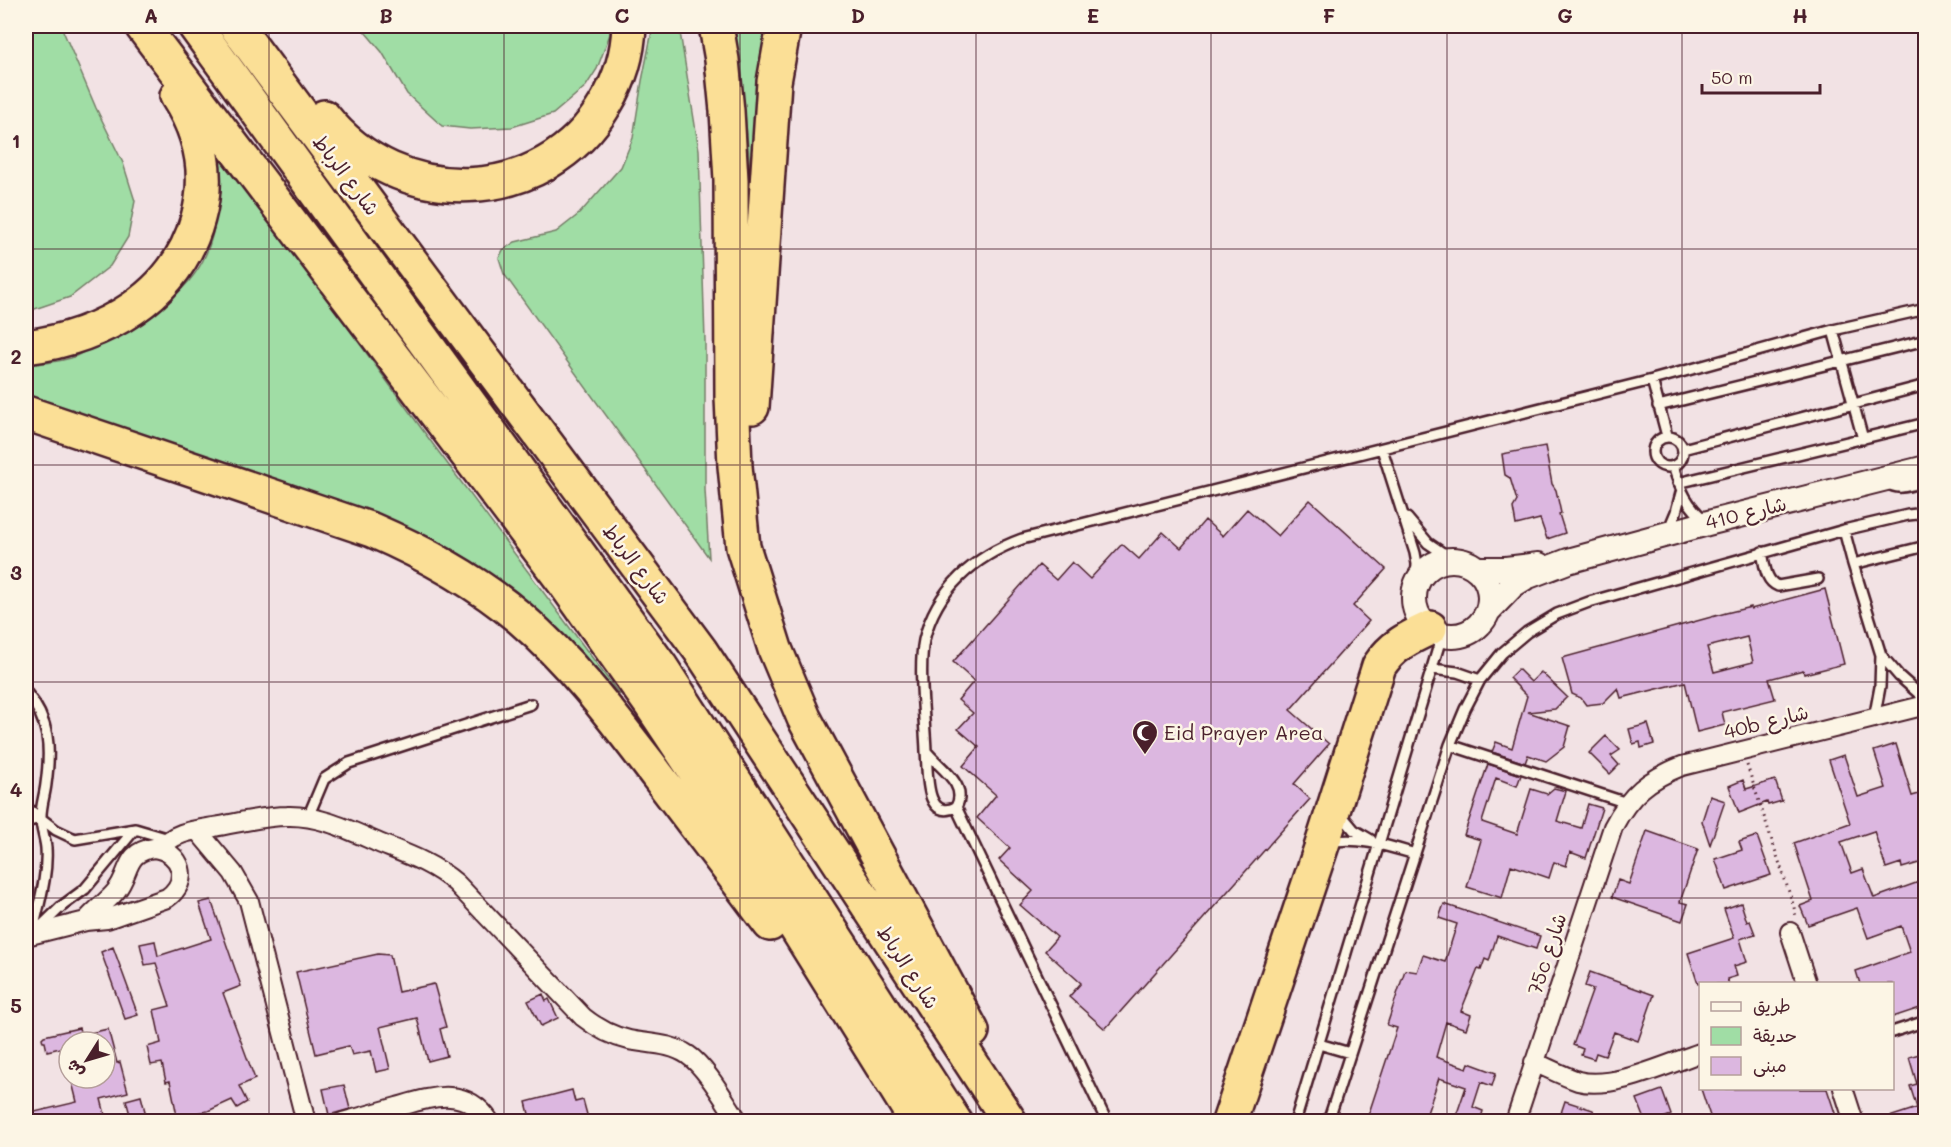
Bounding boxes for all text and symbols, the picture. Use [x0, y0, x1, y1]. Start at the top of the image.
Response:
text: A [144, 2, 158, 28]
text: B [379, 2, 393, 28]
text: C [615, 2, 630, 28]
text: D [851, 2, 865, 28]
text: E [1087, 2, 1099, 28]
text: F [1323, 2, 1336, 28]
text: G [1557, 2, 1573, 28]
text: H [1792, 2, 1808, 28]
scale bar [1702, 57, 1820, 95]
text: 50 m [1711, 65, 1753, 89]
text: 1 [12, 127, 20, 153]
street label: شارع الرباط [306, 129, 386, 221]
text: 2 [10, 343, 22, 369]
street label: شارع 410 [1702, 489, 1790, 537]
street label: شارع الرباط [596, 518, 676, 610]
text: 3 [10, 559, 22, 585]
street label: 40b شارع [1721, 698, 1811, 746]
mosque icon: Eid Prayer Area [1130, 718, 1160, 756]
place label: Eid Prayer Area [1164, 719, 1323, 745]
text: 4 [10, 776, 23, 802]
street label: 75c شارع [1521, 910, 1573, 998]
street label: شارع الرباط [870, 920, 946, 1014]
legend [1699, 982, 1894, 1090]
text: 5 [10, 992, 22, 1018]
text: طريق [1753, 993, 1791, 1017]
text: حديقة [1753, 1023, 1797, 1047]
north arrow [57, 1030, 117, 1090]
text: مبنى [1753, 1053, 1787, 1077]
text: ش [61, 1056, 88, 1083]

